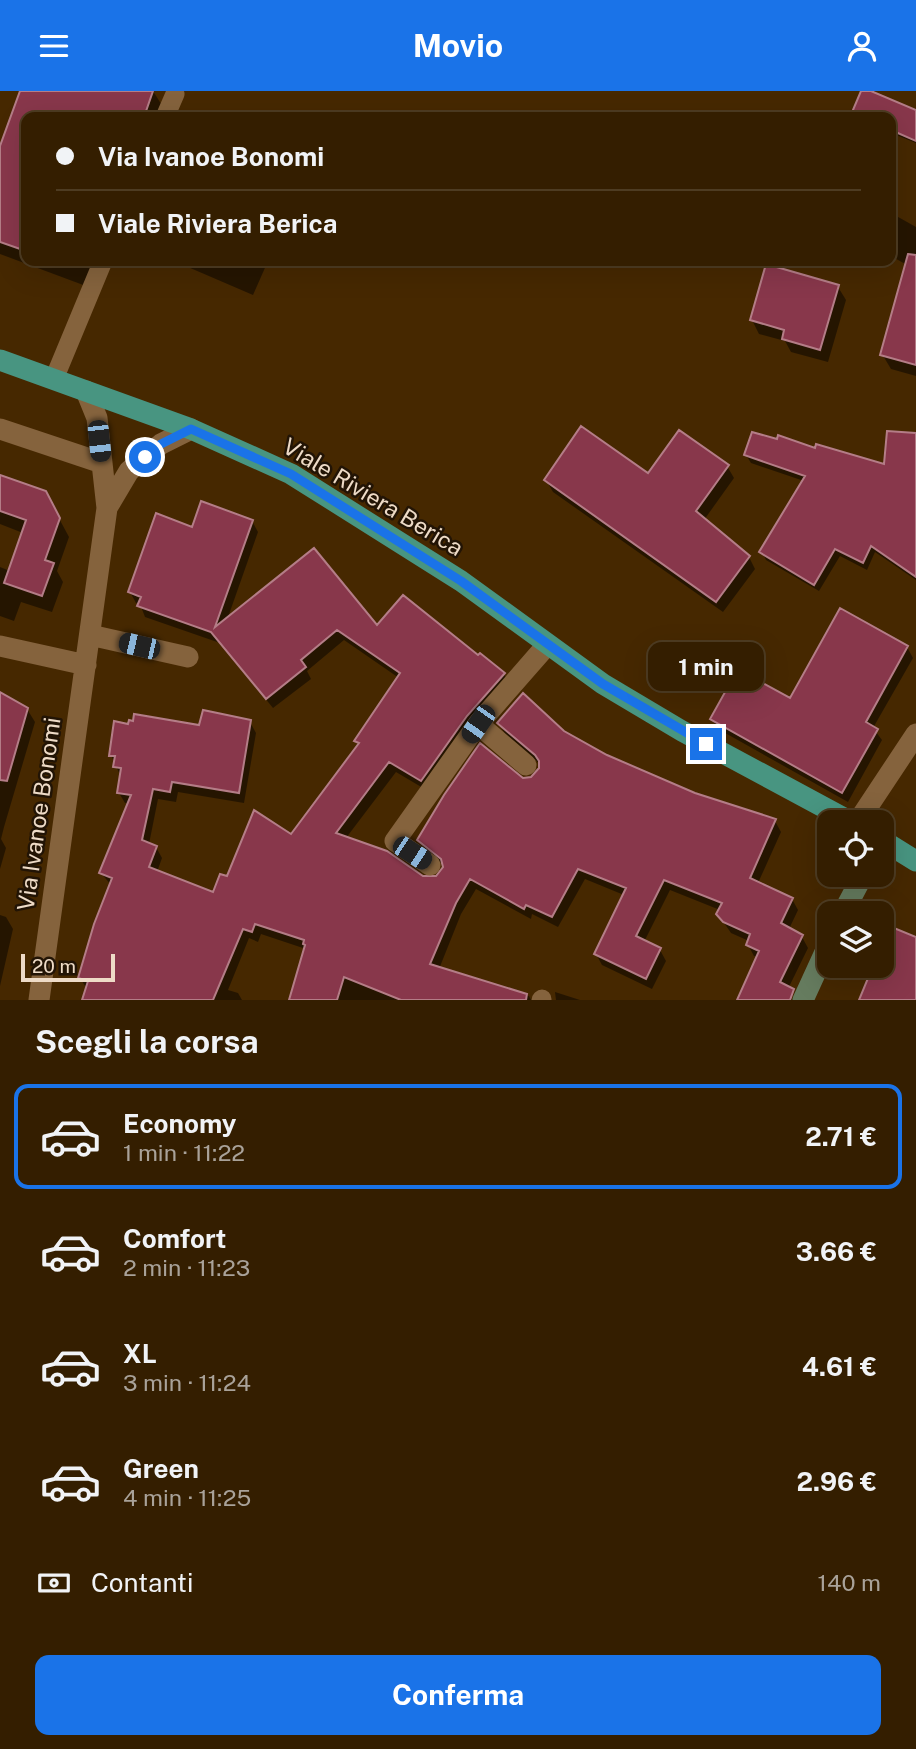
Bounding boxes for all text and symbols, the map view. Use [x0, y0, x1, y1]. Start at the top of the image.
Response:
icon: menu [35, 27, 73, 65]
text: Movio [413, 27, 503, 64]
icon: person [843, 27, 881, 65]
text: Via Ivanoe Bonomi [98, 141, 324, 172]
text: Viale Riviera Berica [98, 208, 337, 239]
car [87, 419, 112, 463]
street label: Viale Riviera Berica [278, 432, 468, 561]
route start [129, 441, 161, 473]
car [117, 631, 162, 661]
callout: 1 min [648, 643, 764, 691]
text: 1 min [678, 653, 734, 680]
car [458, 701, 499, 747]
street label: Via Ivanoe Bonomi [12, 715, 65, 912]
route end [690, 728, 722, 760]
map controls [817, 810, 894, 978]
button: locate [817, 810, 894, 887]
car [389, 833, 436, 873]
button: layers [817, 901, 894, 978]
scale bar [21, 951, 116, 983]
text: 20 m [32, 955, 76, 977]
text: Scegli la corsa [35, 1023, 259, 1060]
icon: car [39, 1105, 102, 1168]
text: Economy [123, 1108, 236, 1139]
text: 2.71 € [805, 1121, 877, 1152]
text: 1 min · 11:22 [123, 1139, 245, 1166]
icon: car [39, 1220, 102, 1283]
text: Comfort [123, 1223, 226, 1254]
text: 3.66 € [796, 1236, 877, 1267]
text: 2 min · 11:23 [123, 1254, 250, 1281]
icon: car [39, 1335, 102, 1398]
text: XL [123, 1338, 157, 1369]
text: 4.61 € [802, 1351, 877, 1382]
text: 3 min · 11:24 [123, 1369, 251, 1396]
icon: car [39, 1450, 102, 1513]
text: Green [123, 1453, 199, 1484]
text: 2.96 € [796, 1466, 877, 1497]
text: 4 min · 11:25 [123, 1484, 251, 1511]
icon: cash [35, 1564, 73, 1602]
text: Contanti [91, 1567, 193, 1598]
text: 140 m [818, 1569, 881, 1596]
button: Conferma [35, 1655, 881, 1735]

